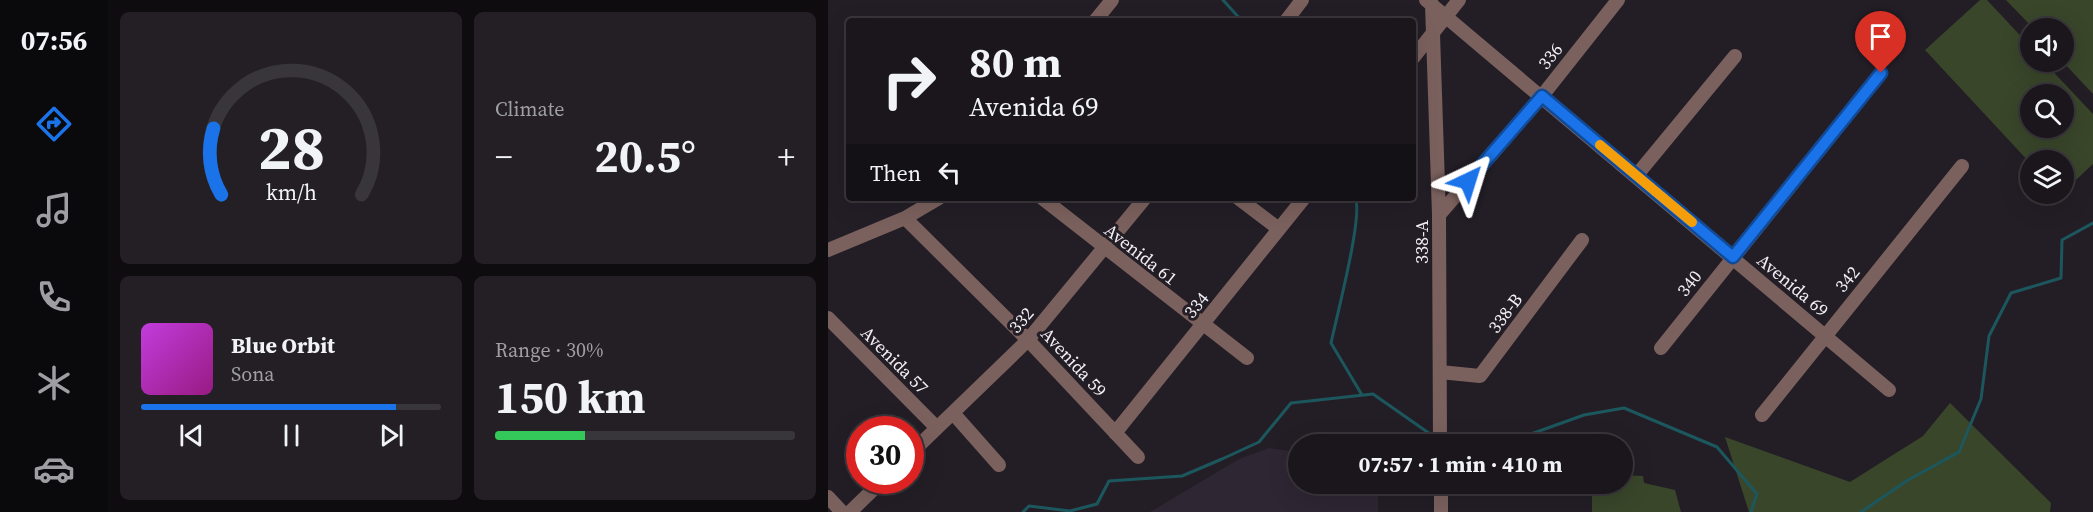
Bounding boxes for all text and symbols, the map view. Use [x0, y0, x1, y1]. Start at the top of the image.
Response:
pin [1855, 11, 1906, 73]
map controls [2020, 18, 2074, 204]
button: sound [2020, 18, 2074, 72]
icon: arrive [1864, 20, 1897, 53]
text: 07:56 [21, 22, 87, 59]
text: 80 m [969, 33, 1062, 91]
street label: 336 [1532, 38, 1568, 74]
icon: right [870, 42, 948, 120]
button: search [2020, 84, 2074, 138]
text: Avenida 69 [969, 88, 1099, 125]
text: Climate [495, 95, 564, 123]
icon: directions [33, 103, 75, 145]
text: 28 [257, 104, 325, 190]
text: 20.5° [594, 125, 696, 187]
text: − [495, 134, 513, 179]
text: + [778, 134, 795, 179]
position arrow [1436, 149, 1500, 213]
button: layers [2020, 150, 2074, 204]
icon: left [933, 156, 966, 189]
text: Then [870, 158, 921, 188]
text: km/h [265, 178, 317, 207]
icon: music [33, 189, 75, 231]
street label: Avenida 61 [1099, 218, 1183, 290]
street label: 338-A [1409, 220, 1434, 264]
street label: Avenida 69 [1752, 248, 1834, 322]
street label: 342 [1829, 261, 1865, 297]
street label: 340 [1671, 265, 1707, 301]
icon: phone [33, 276, 75, 318]
street label: 334 [1178, 287, 1214, 323]
street label: 338-B [1482, 288, 1528, 338]
street label: 332 [1003, 302, 1039, 338]
street label: Avenida 57 [856, 321, 934, 399]
street label: Avenida 59 [1035, 322, 1113, 402]
text: Blue Orbit [231, 330, 335, 360]
text: Range · 30% [495, 336, 604, 364]
text: Sona [231, 360, 275, 388]
icon: climate [33, 362, 75, 404]
text: 150 km [495, 366, 646, 428]
speed limit sign: 30 [846, 416, 924, 494]
icon: previous [175, 419, 208, 452]
icon: pause [275, 419, 308, 452]
icon: next [375, 419, 408, 452]
icon: car [33, 448, 75, 490]
text: 07:57 · 1 min · 410 m [1359, 449, 1562, 479]

